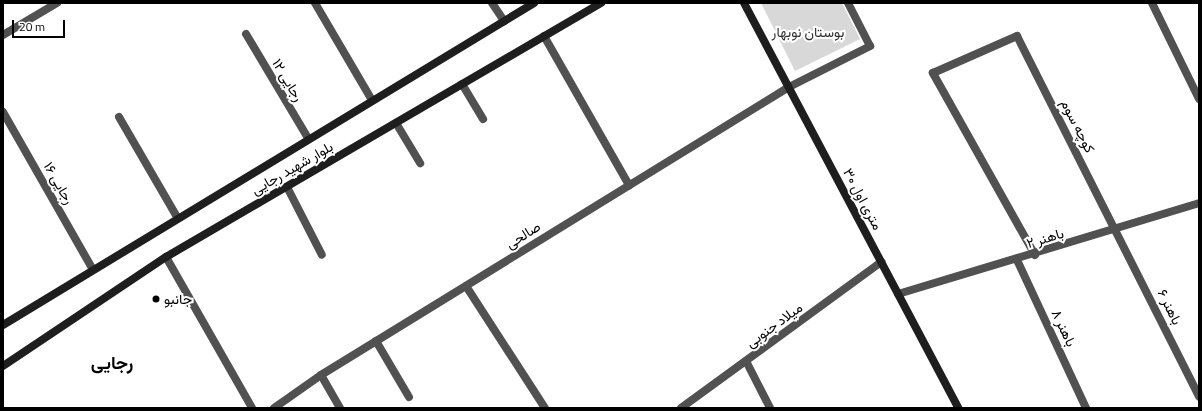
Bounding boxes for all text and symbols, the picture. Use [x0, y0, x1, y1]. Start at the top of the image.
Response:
scale bar [14, 12, 67, 38]
text: 20 m [19, 17, 45, 36]
park label: بوستان نوبهار [772, 24, 844, 40]
street label: رجایی ۱۲ [269, 56, 307, 104]
street label: کوچه سوم [1057, 96, 1099, 156]
street label: بلوار شهید رجایی [248, 138, 336, 198]
street label: رجایی ۱۶ [40, 159, 78, 207]
street label: ۳۰ متری اول [840, 165, 886, 233]
street label: صالحی [502, 218, 544, 252]
street label: باهنر ۲ [1024, 224, 1066, 252]
street label: باهنر ۶ [1154, 286, 1186, 328]
place label: جانبو [164, 291, 192, 307]
marker: جانبو [151, 294, 161, 304]
street label: میلاد جنوبی [743, 299, 805, 351]
street label: باهنر ۸ [1048, 307, 1080, 349]
district label: رجایی [91, 352, 133, 374]

